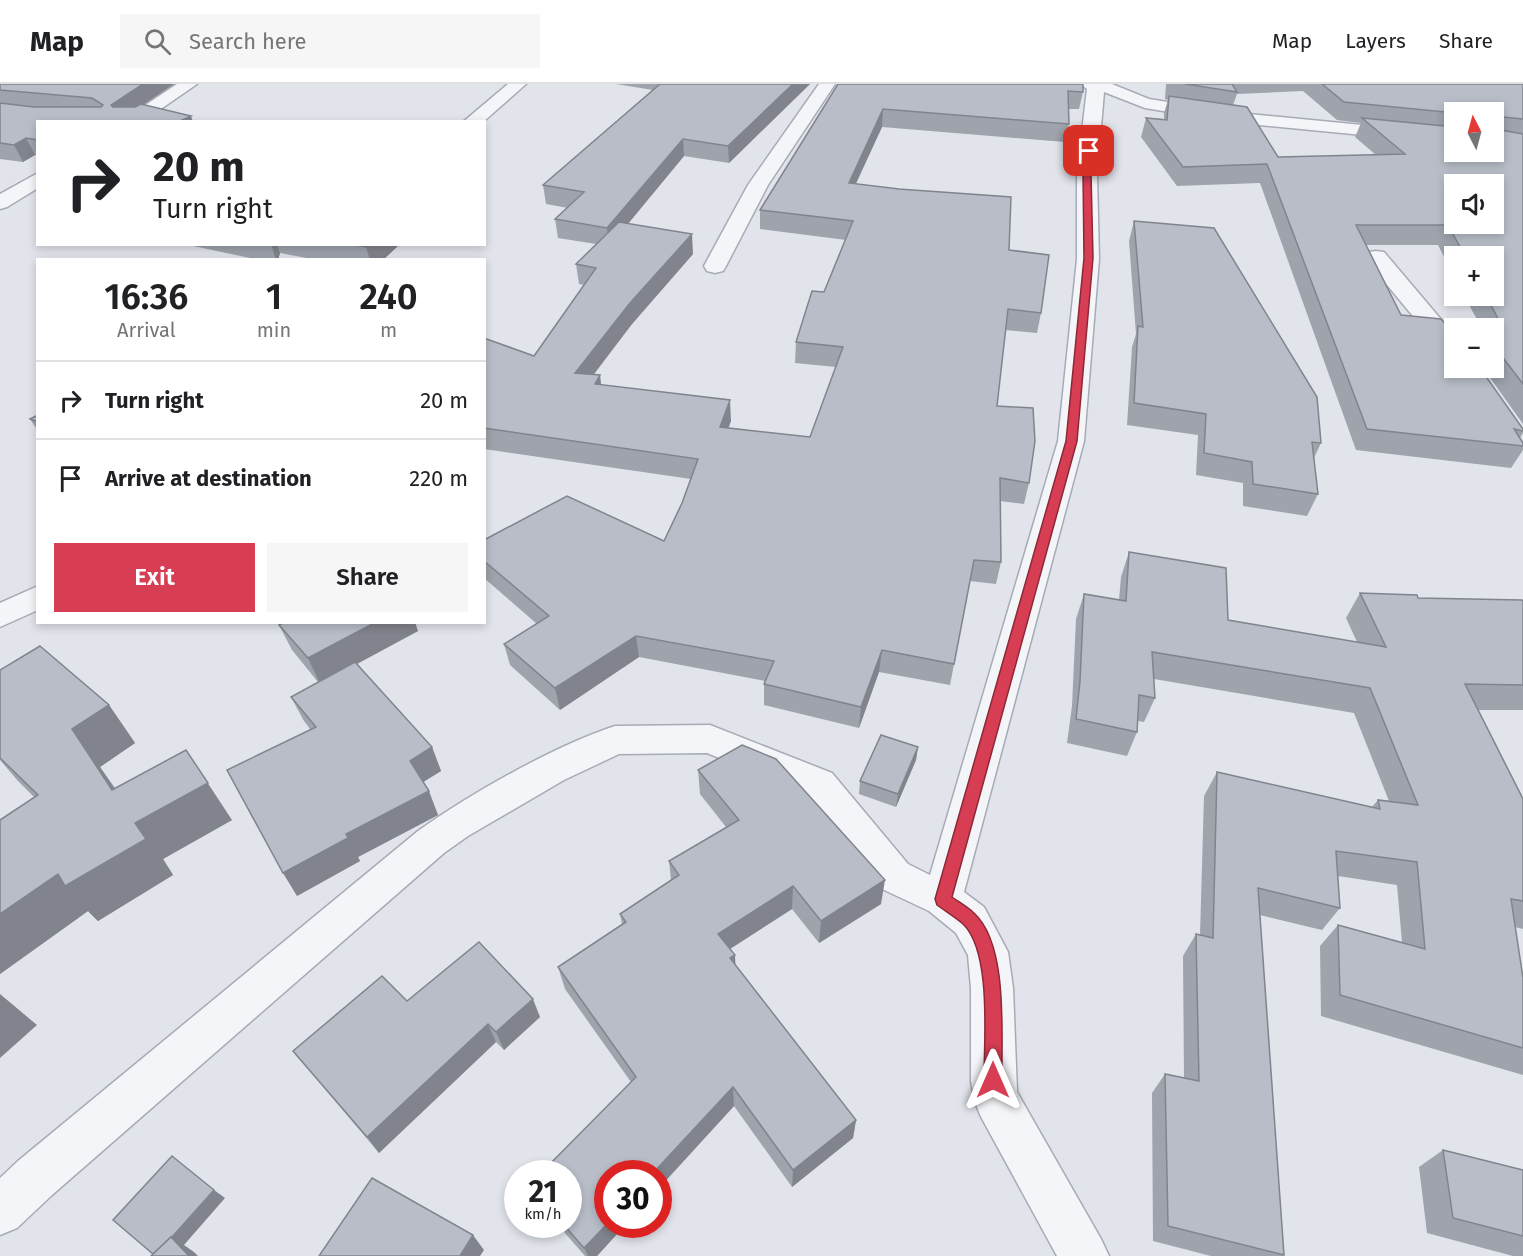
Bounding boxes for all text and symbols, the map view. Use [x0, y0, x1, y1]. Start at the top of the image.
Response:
search box [120, 14, 540, 68]
text: Map [30, 25, 84, 58]
icon: search [141, 25, 174, 58]
text: Search here [189, 28, 307, 55]
text: Map [1272, 28, 1312, 54]
text: Layers [1345, 28, 1406, 54]
text: Share [1439, 28, 1493, 54]
north arrow [1444, 102, 1504, 162]
map controls [1444, 102, 1504, 378]
pin [1063, 125, 1114, 176]
icon: arrive [1072, 134, 1105, 167]
text: 20 m [153, 142, 245, 192]
icon: right [54, 144, 132, 222]
button: sound [1444, 174, 1504, 234]
text: Turn right [153, 193, 273, 225]
button: + [1444, 246, 1504, 306]
text: 16:36 [104, 275, 188, 319]
text: 1 [266, 275, 282, 319]
text: 240 [359, 275, 418, 319]
text: Arrival [117, 318, 176, 342]
text: min [257, 318, 291, 342]
text: m [380, 318, 397, 342]
button: − [1444, 318, 1504, 378]
icon: right [54, 384, 87, 417]
text: Turn right [105, 387, 204, 414]
text: 20 m [420, 387, 468, 414]
icon: arrive [54, 462, 87, 495]
text: Arrive at destination [105, 465, 312, 492]
text: 220 m [409, 465, 468, 492]
button: Exit [54, 543, 255, 612]
button: Share [267, 543, 468, 612]
position arrow [961, 1048, 1025, 1112]
speed limit sign: 30 [594, 1160, 672, 1238]
text: 21 [529, 1174, 557, 1210]
text: km/h [524, 1205, 562, 1223]

